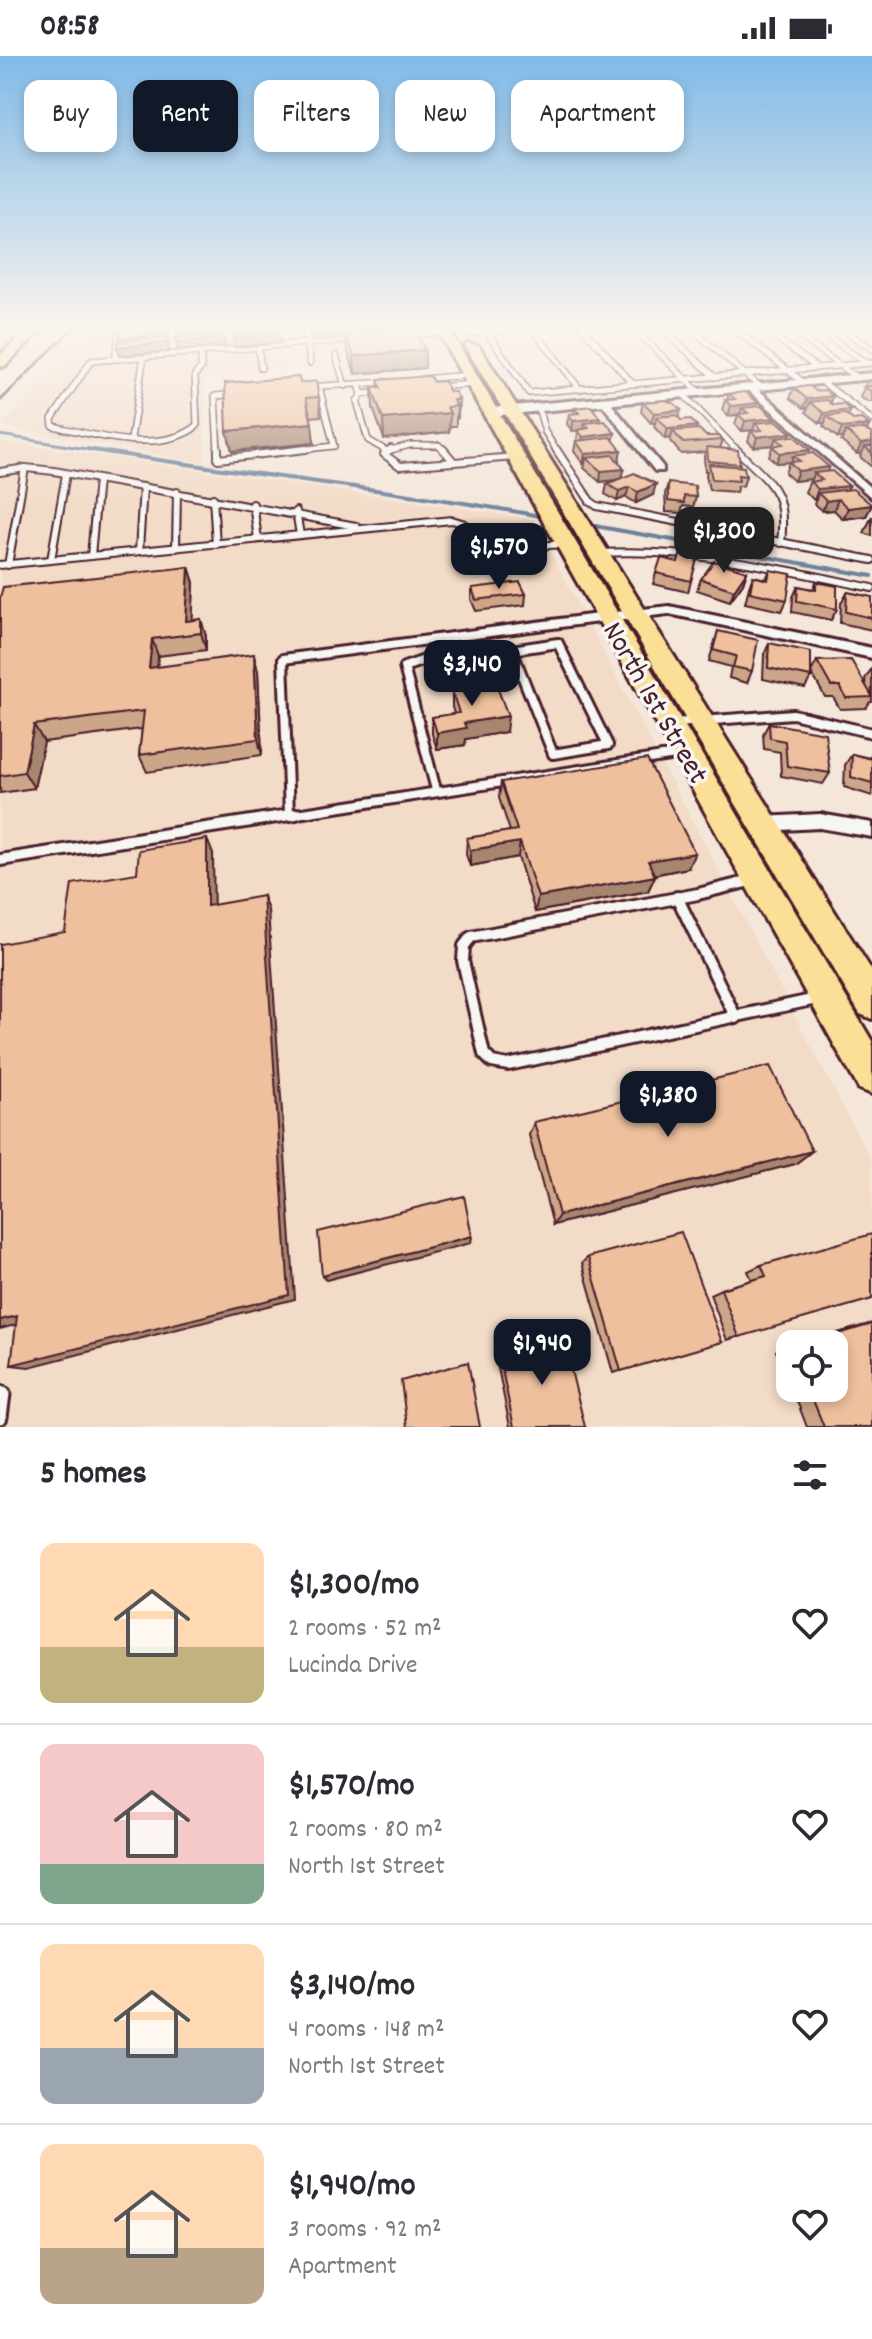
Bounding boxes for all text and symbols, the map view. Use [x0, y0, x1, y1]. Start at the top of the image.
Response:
text: 08:58 [40, 7, 99, 50]
chip: Buy [24, 80, 117, 152]
chip: Rent [133, 80, 238, 152]
chip: Filters [254, 80, 379, 152]
chip: New [395, 80, 495, 152]
chip: Apartment [511, 80, 684, 152]
pin: $1,300 [659, 507, 789, 575]
text: $1,300 [692, 514, 756, 551]
pin: $1,570 [434, 523, 564, 591]
text: $1,570 [469, 530, 529, 567]
street label: North 1st Street [589, 615, 717, 793]
pin: $3,140 [407, 640, 537, 708]
text: $3,140 [442, 647, 502, 684]
pin: $1,380 [603, 1071, 733, 1139]
text: $1,380 [638, 1078, 698, 1115]
pin: $1,940 [477, 1319, 607, 1387]
text: $1,940 [512, 1326, 572, 1363]
map controls [776, 1330, 848, 1402]
button: locate [776, 1330, 848, 1402]
text: 5 homes [40, 1451, 147, 1500]
icon: filters [788, 1453, 832, 1497]
text: $1,300/mo [288, 1562, 419, 1611]
icon: home [104, 1575, 200, 1671]
icon: heart [788, 1601, 832, 1645]
text: 2 rooms · 52 m² [288, 1611, 441, 1648]
text: Lucinda Drive [288, 1648, 418, 1685]
text: $1,570/mo [288, 1763, 415, 1812]
icon: home [104, 1776, 200, 1872]
icon: heart [788, 1802, 832, 1846]
text: 2 rooms · 80 m² [288, 1812, 443, 1849]
text: North 1st Street [288, 1849, 445, 1886]
text: $3,140/mo [288, 1963, 415, 2012]
icon: home [104, 1976, 200, 2072]
icon: heart [788, 2002, 832, 2046]
text: 4 rooms · 148 m² [288, 2012, 444, 2049]
text: North 1st Street [288, 2049, 445, 2086]
text: $1,940/mo [288, 2163, 416, 2212]
icon: home [104, 2176, 200, 2272]
icon: heart [788, 2202, 832, 2246]
text: 3 rooms · 92 m² [288, 2212, 442, 2249]
text: Apartment [288, 2249, 397, 2286]

